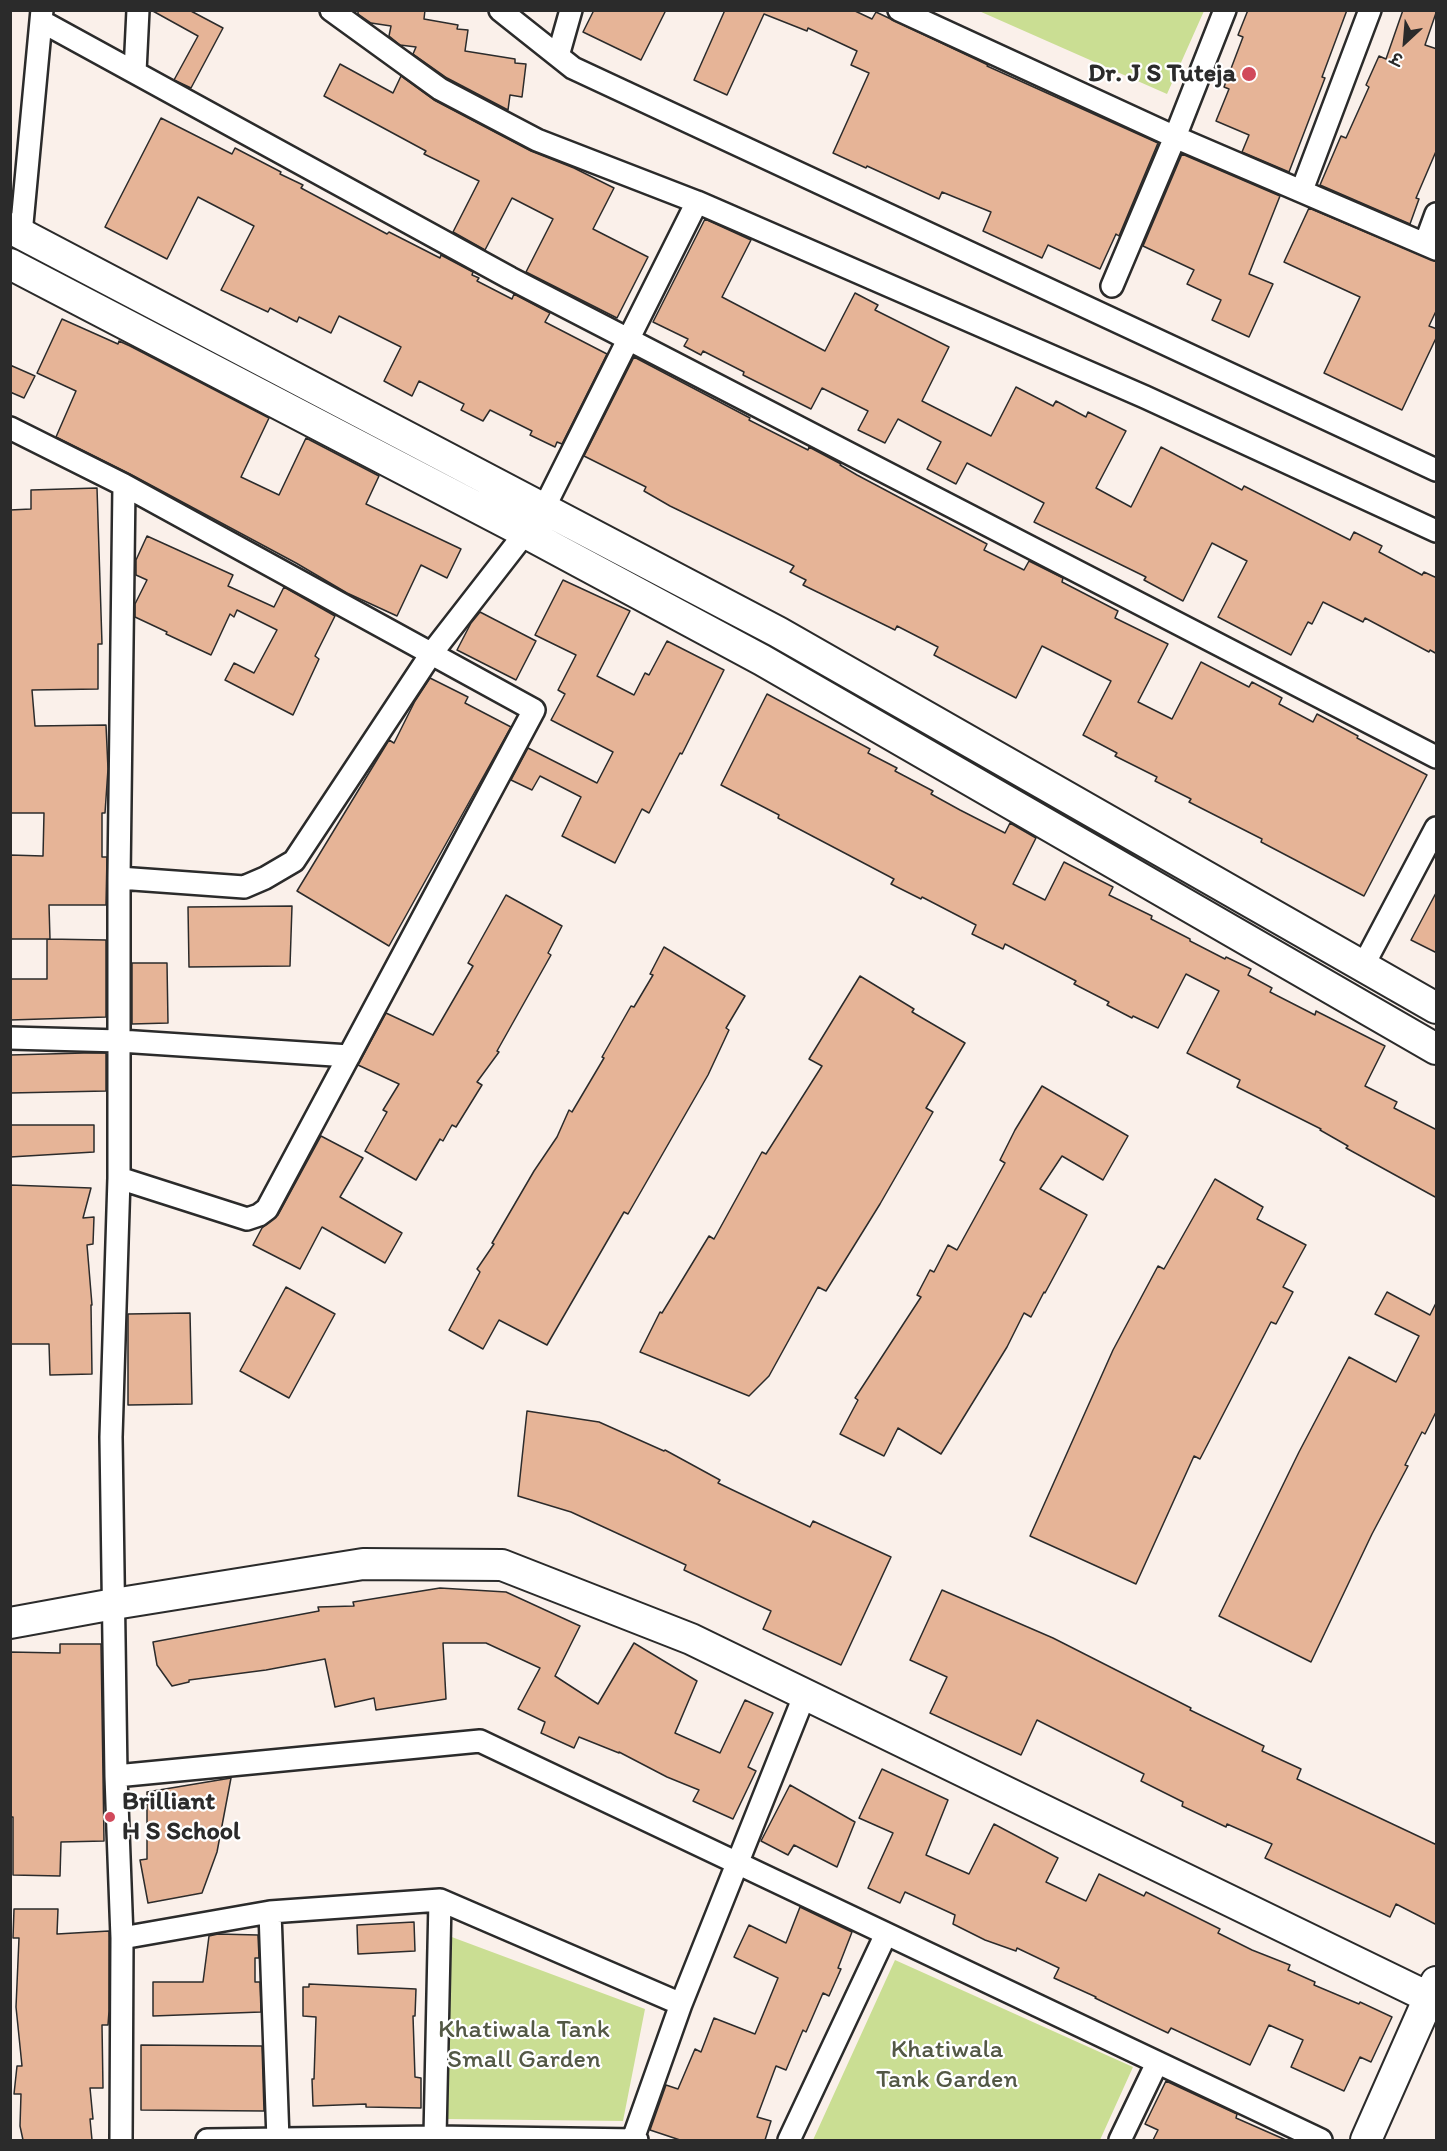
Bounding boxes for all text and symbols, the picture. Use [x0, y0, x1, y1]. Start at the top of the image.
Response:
north arrow [1375, 12, 1435, 72]
text: उ [1388, 48, 1406, 70]
place label: Dr. J S Tuteja [1088, 58, 1236, 90]
marker: Dr. J S Tuteja [1240, 65, 1258, 83]
place label: Brilliant H S School [122, 1786, 240, 1847]
marker: Brilliant H S School [103, 1810, 117, 1824]
park label: Khatiwala Tank Small Garden [438, 2014, 610, 2076]
park label: Khatiwala Tank Garden [876, 2034, 1018, 2096]

